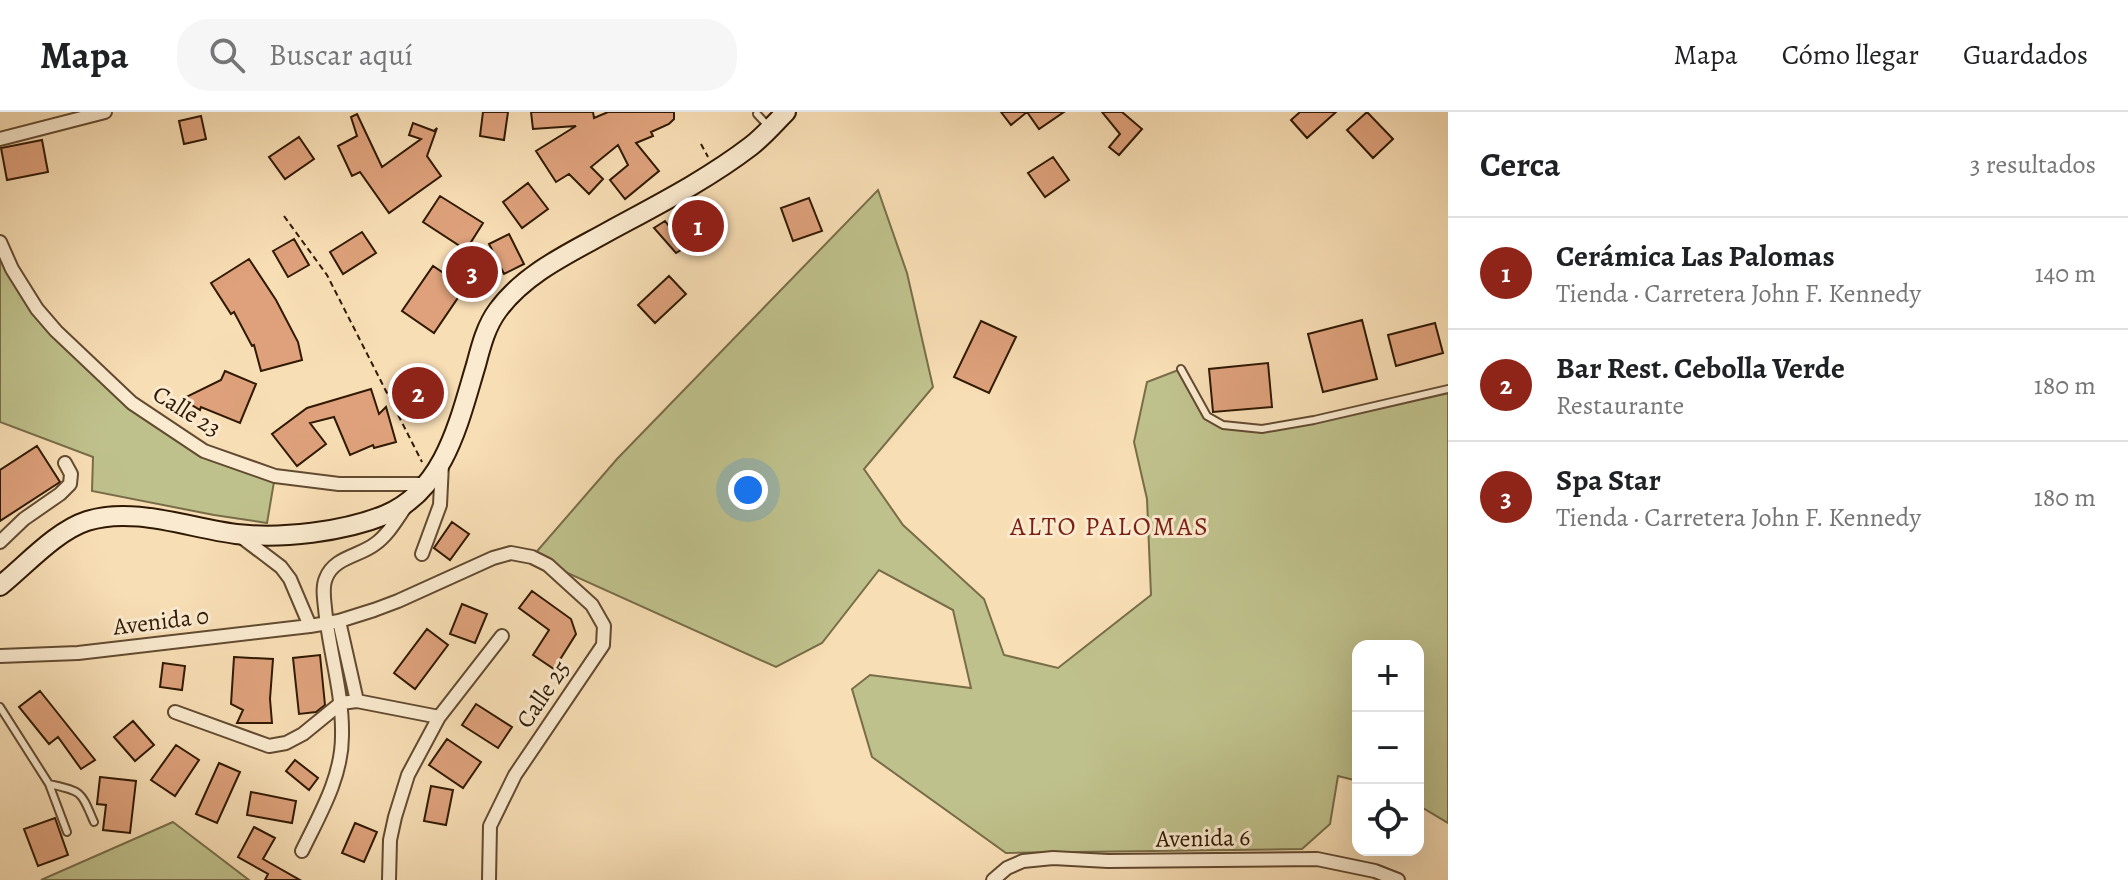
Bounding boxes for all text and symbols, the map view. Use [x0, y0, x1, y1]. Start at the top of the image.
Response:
search box [177, 19, 737, 91]
text: Mapa [40, 29, 129, 81]
icon: search [205, 33, 249, 77]
text: Buscar aquí [269, 35, 413, 75]
text: Mapa [1674, 36, 1738, 74]
text: Cómo llegar [1782, 36, 1919, 74]
text: Guardados [1963, 36, 2088, 74]
text: Cerca [1480, 141, 1561, 188]
text: 3 resultados [1970, 147, 2096, 182]
pin: 1 [672, 196, 724, 256]
text: Cerámica Las Palomas [1556, 236, 1835, 276]
pin: 3 [446, 242, 498, 302]
text: 1 [1501, 256, 1511, 291]
text: 140 m [2035, 256, 2096, 291]
text: Tienda · Carretera John F. Kennedy [1556, 276, 1921, 311]
text: Bar Rest. Cebolla Verde [1556, 348, 1845, 388]
pin: 2 [392, 363, 444, 423]
text: 2 [1500, 368, 1512, 403]
text: 180 m [2034, 368, 2096, 403]
street label: Calle 23 [147, 378, 227, 444]
text: Restaurante [1556, 388, 1684, 423]
text: Spa Star [1556, 460, 1661, 500]
your location [728, 470, 768, 510]
text: 3 [1500, 480, 1512, 515]
text: 180 m [2034, 480, 2096, 515]
text: Tienda · Carretera John F. Kennedy [1556, 500, 1921, 535]
district label: ALTO PALOMAS [1009, 509, 1210, 544]
street label: Avenida 0 [110, 599, 211, 643]
map controls [1352, 640, 1424, 856]
button: + [1352, 640, 1424, 712]
street label: Calle 25 [509, 654, 577, 734]
button: − [1352, 712, 1424, 784]
button: locate [1352, 784, 1424, 856]
street label: Avenida 6 [1155, 821, 1250, 855]

